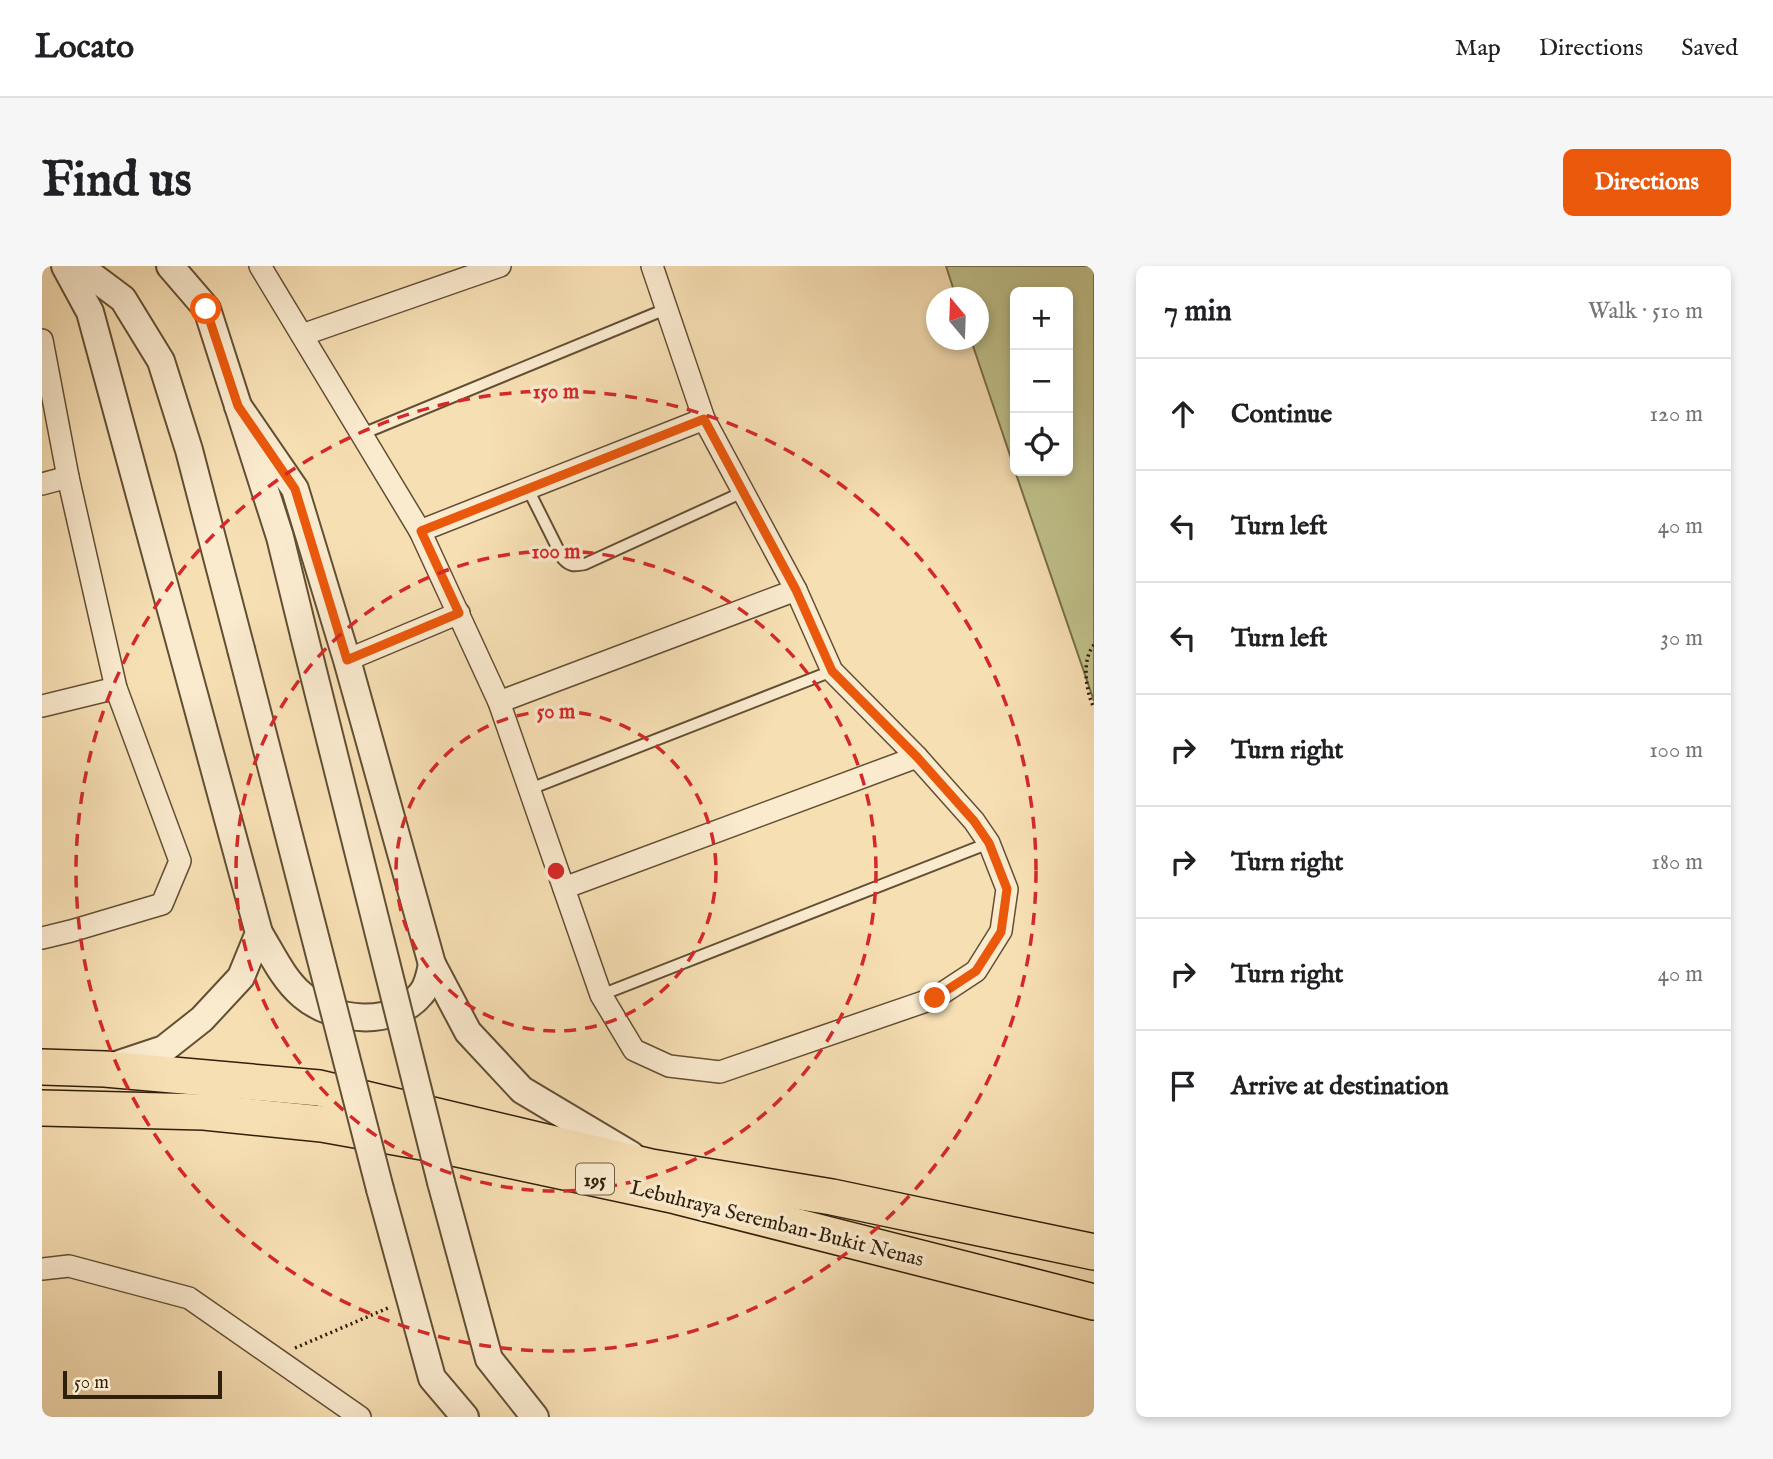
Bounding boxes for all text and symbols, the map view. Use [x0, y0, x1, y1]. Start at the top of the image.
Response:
text: Locato [35, 27, 134, 69]
text: Map [1455, 33, 1501, 64]
text: Directions [1539, 33, 1643, 64]
text: Saved [1681, 33, 1738, 64]
button: Directions [1563, 149, 1731, 216]
text: Find us [42, 151, 192, 213]
north arrow [926, 287, 989, 350]
map controls [1010, 287, 1073, 476]
button: + [1010, 287, 1073, 350]
route start [190, 293, 221, 324]
text: 7 min [1164, 293, 1232, 331]
text: Walk · 510 m [1588, 297, 1703, 326]
button: − [1010, 350, 1073, 413]
text: 150 m [533, 379, 580, 406]
icon: ahead [1164, 395, 1202, 433]
text: Continue [1231, 398, 1332, 431]
text: 120 m [1650, 400, 1703, 429]
button: locate [1010, 413, 1073, 476]
icon: left [1164, 507, 1202, 545]
text: Turn left [1231, 510, 1328, 543]
text: 40 m [1658, 512, 1703, 541]
text: 100 m [531, 539, 581, 566]
icon: left [1164, 619, 1202, 657]
text: Turn left [1231, 622, 1328, 655]
text: 30 m [1660, 624, 1703, 653]
text: 50 m [537, 699, 576, 726]
icon: right [1164, 731, 1202, 769]
text: Turn right [1231, 734, 1344, 767]
text: 100 m [1649, 736, 1703, 765]
icon: right [1164, 843, 1202, 881]
text: Turn right [1231, 846, 1344, 879]
text: 180 m [1651, 848, 1703, 877]
centre of rings [544, 859, 568, 883]
icon: right [1164, 955, 1202, 993]
text: Turn right [1231, 958, 1344, 991]
text: 40 m [1658, 960, 1703, 989]
route end [919, 982, 950, 1013]
icon: arrive [1164, 1067, 1202, 1105]
text: Arrive at destination [1231, 1070, 1449, 1103]
road number: 195 [576, 1163, 614, 1194]
street label: Lebuhraya Seremban-Bukit Nenas [627, 1175, 926, 1274]
scale bar [63, 1368, 222, 1400]
text: 50 m [74, 1371, 109, 1395]

